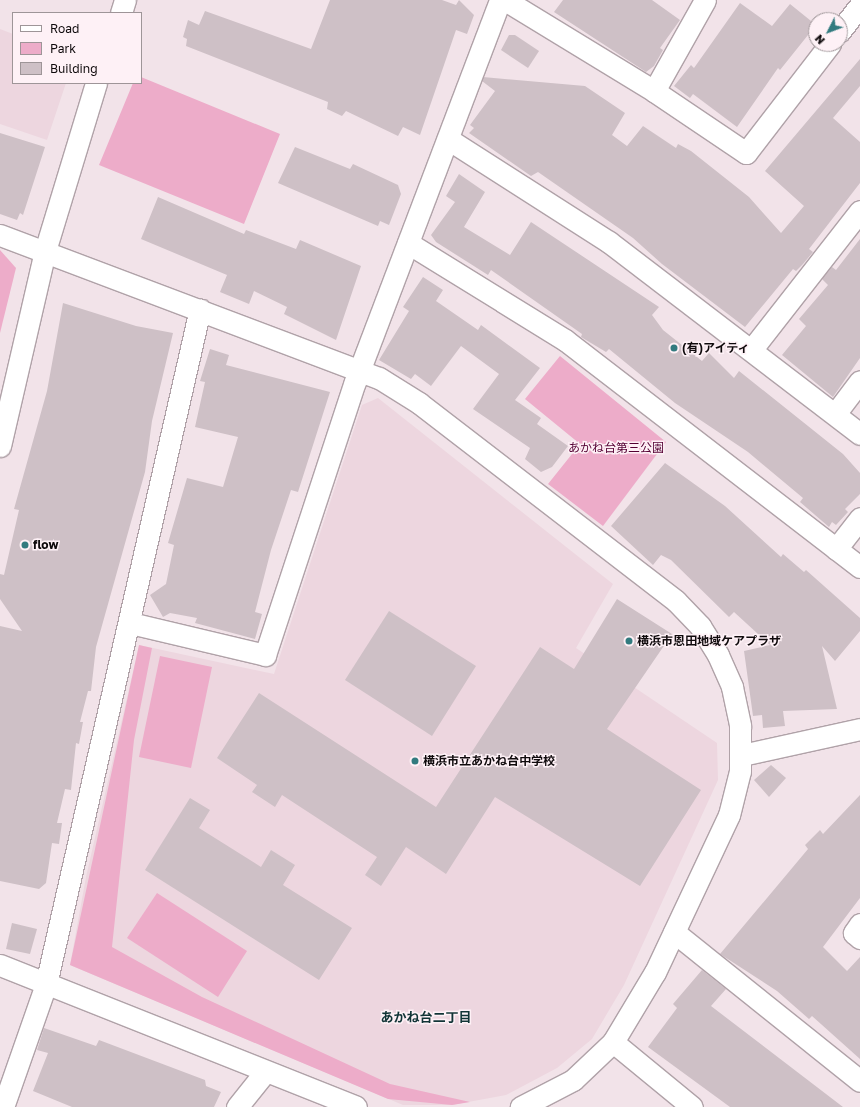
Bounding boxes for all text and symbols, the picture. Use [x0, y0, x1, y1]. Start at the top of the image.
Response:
legend [12, 12, 142, 84]
north arrow [808, 12, 848, 52]
text: Road [50, 21, 79, 36]
text: N [812, 32, 827, 47]
text: Park [50, 41, 76, 56]
text: Building [50, 61, 98, 76]
place label: (有)アイティ [682, 341, 751, 355]
marker: (有)アイティ [669, 343, 679, 353]
park label: あかね台第三公園 [568, 441, 664, 455]
place label: flow [33, 538, 58, 552]
marker: flow [20, 540, 30, 550]
place label: 横浜市恩田地域ケアプラザ [637, 634, 781, 648]
marker: 横浜市恩田地域ケアプラザ [624, 636, 634, 646]
place label: 横浜市立あかね台中学校 [423, 754, 555, 768]
marker: 横浜市立あかね台中学校 [410, 756, 420, 766]
district label: あかね台二丁目 [381, 1009, 471, 1025]

